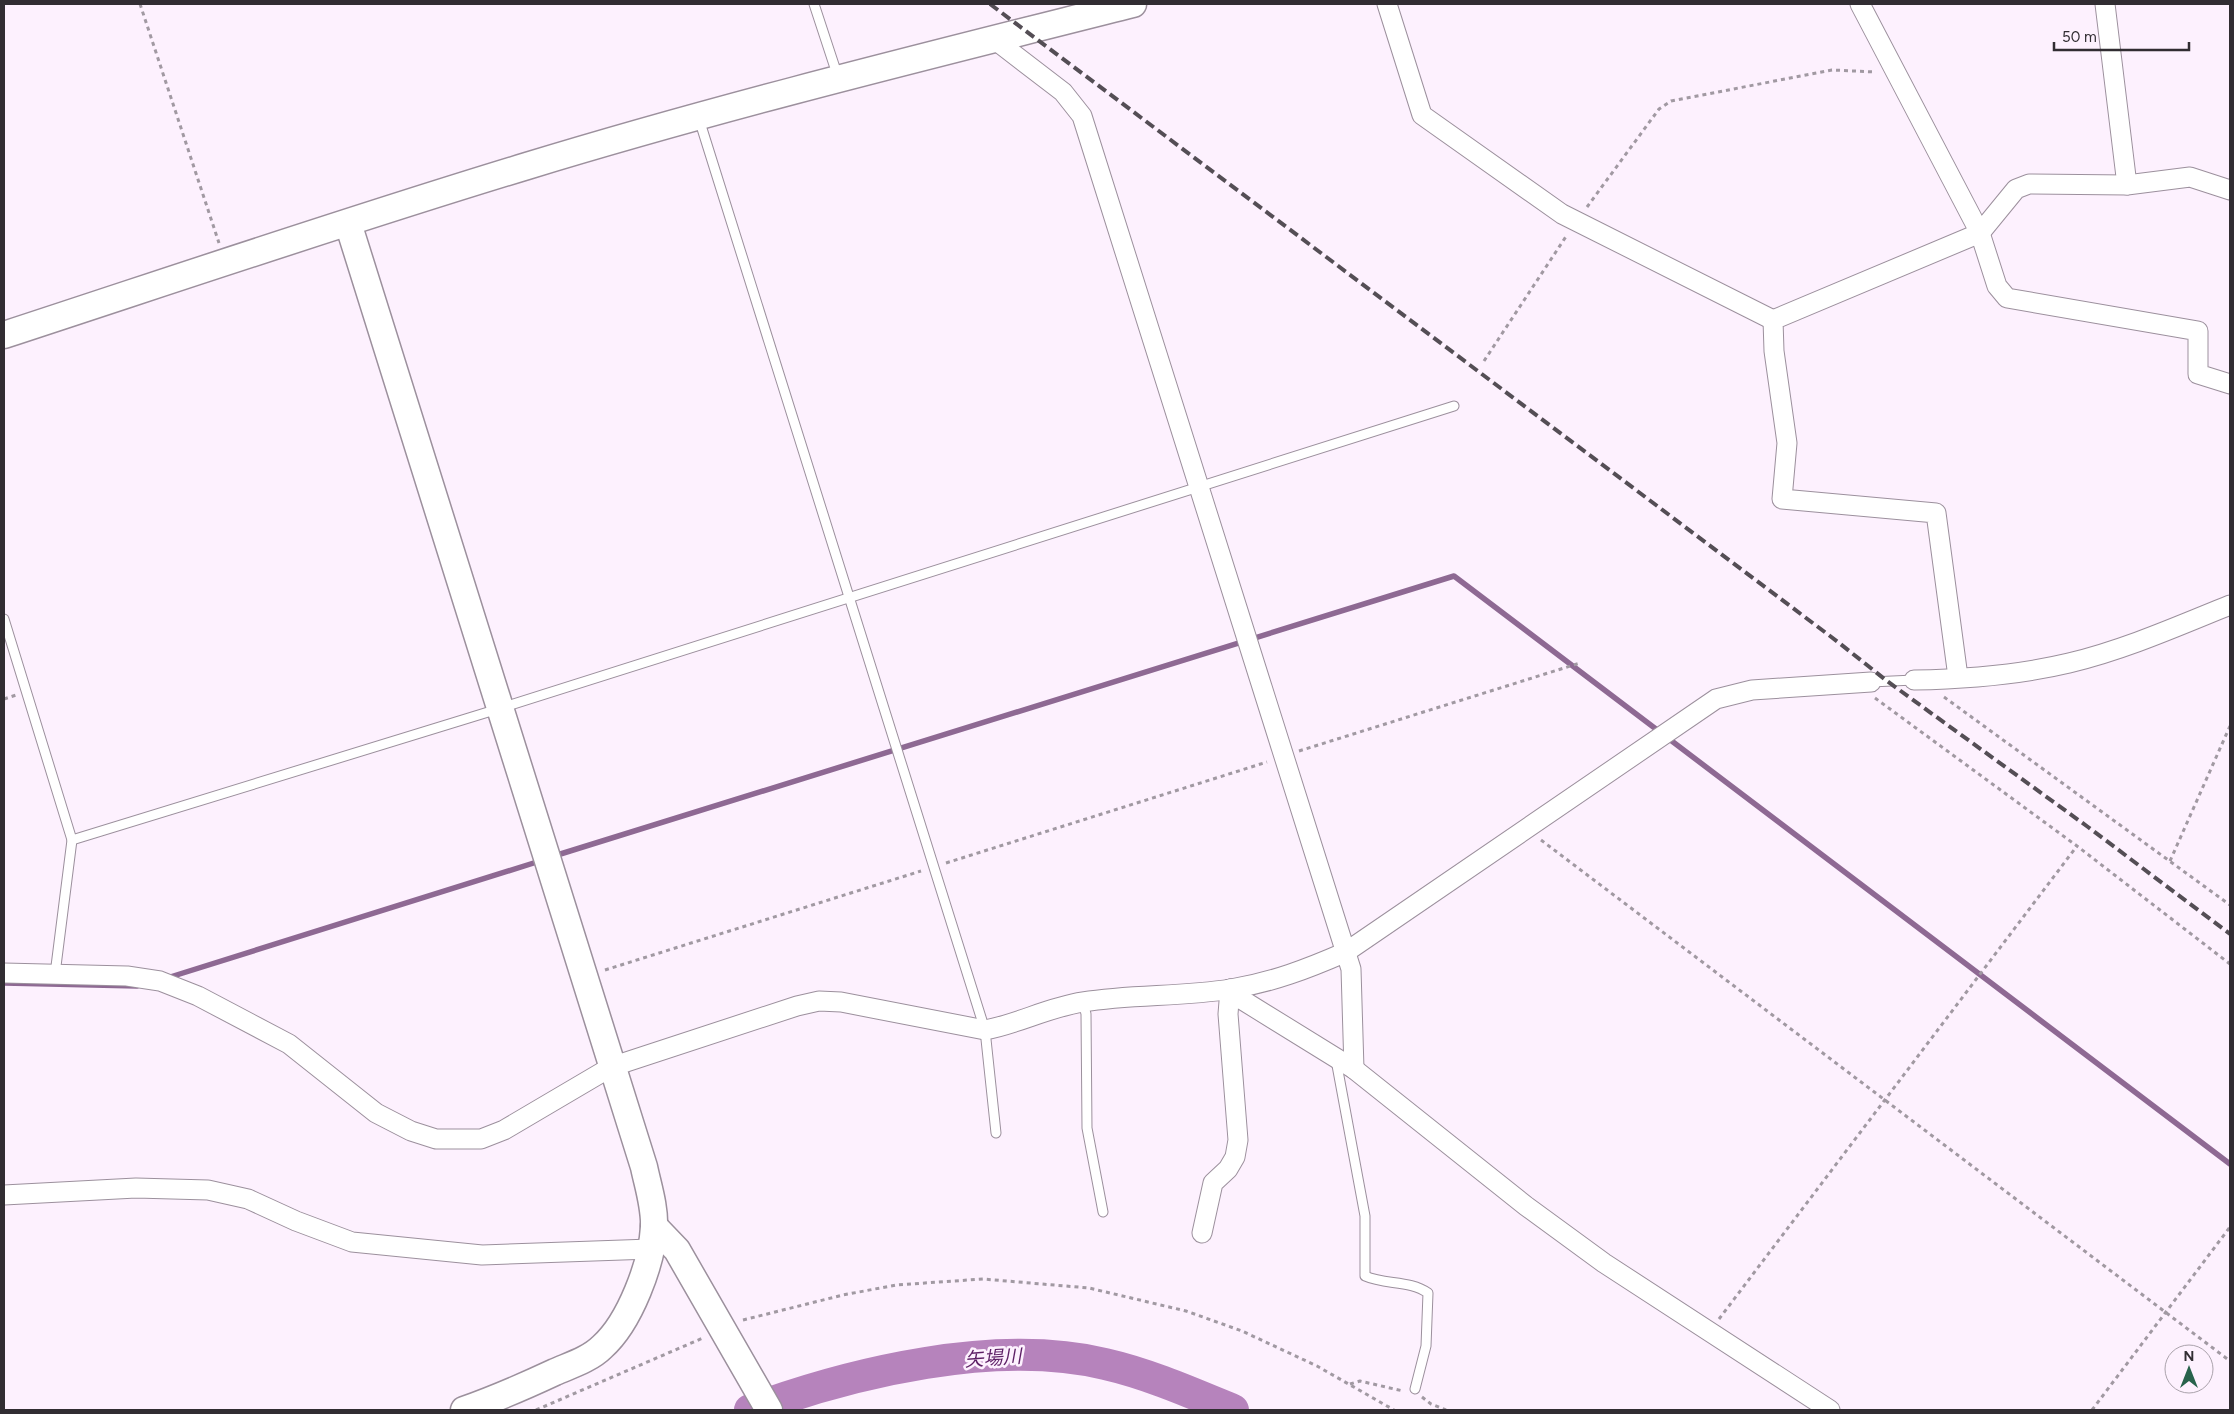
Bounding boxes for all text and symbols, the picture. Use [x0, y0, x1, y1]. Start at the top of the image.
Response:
scale bar [2054, 20, 2189, 52]
text: 50 m [2062, 28, 2097, 46]
water label: 矢場川 [964, 1344, 1024, 1371]
north arrow [2164, 1344, 2214, 1394]
text: N [2184, 1348, 2194, 1365]

